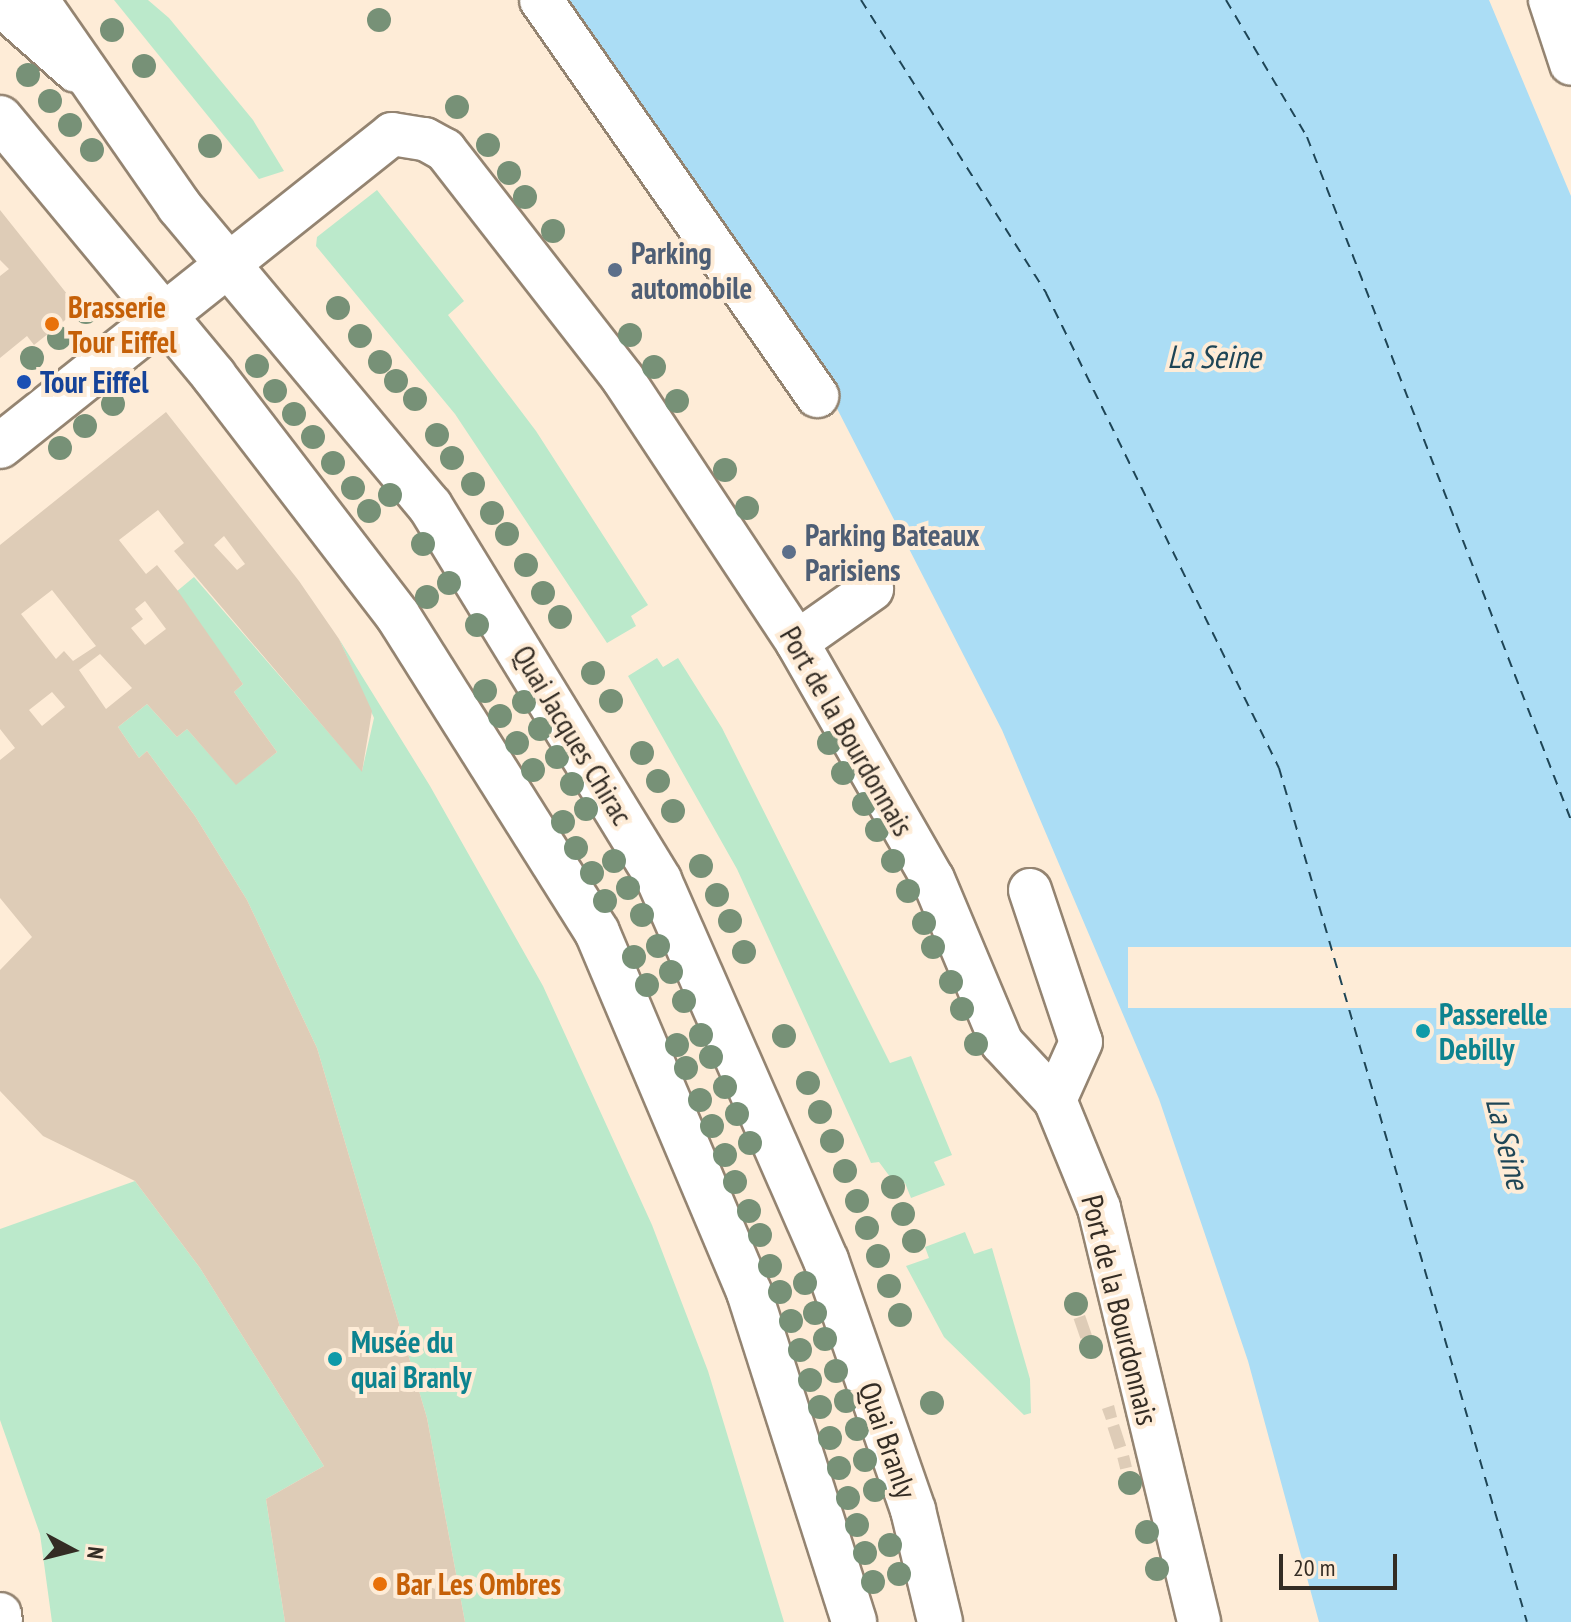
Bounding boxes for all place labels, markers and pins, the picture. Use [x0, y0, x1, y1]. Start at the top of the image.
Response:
place label: Parking automobile [631, 235, 752, 306]
marker: Parking automobile [606, 261, 624, 279]
place label: Brasserie Tour Eiffel [68, 289, 177, 360]
marker: Brasserie Tour Eiffel [43, 315, 61, 333]
place label: Tour Eiffel [40, 364, 149, 400]
marker: Tour Eiffel [15, 373, 33, 391]
place label: Parking Bateaux Parisiens [805, 517, 979, 588]
marker: Parking Bateaux Parisiens [780, 543, 798, 561]
place label: Passerelle Debilly [1439, 996, 1548, 1066]
marker: Passerelle Debilly [1414, 1022, 1432, 1040]
place label: Musée du quai Branly [351, 1324, 472, 1394]
marker: Musée du quai Branly [326, 1350, 344, 1368]
place label: Bar Les Ombres [396, 1566, 561, 1602]
marker: Bar Les Ombres [371, 1575, 389, 1593]

